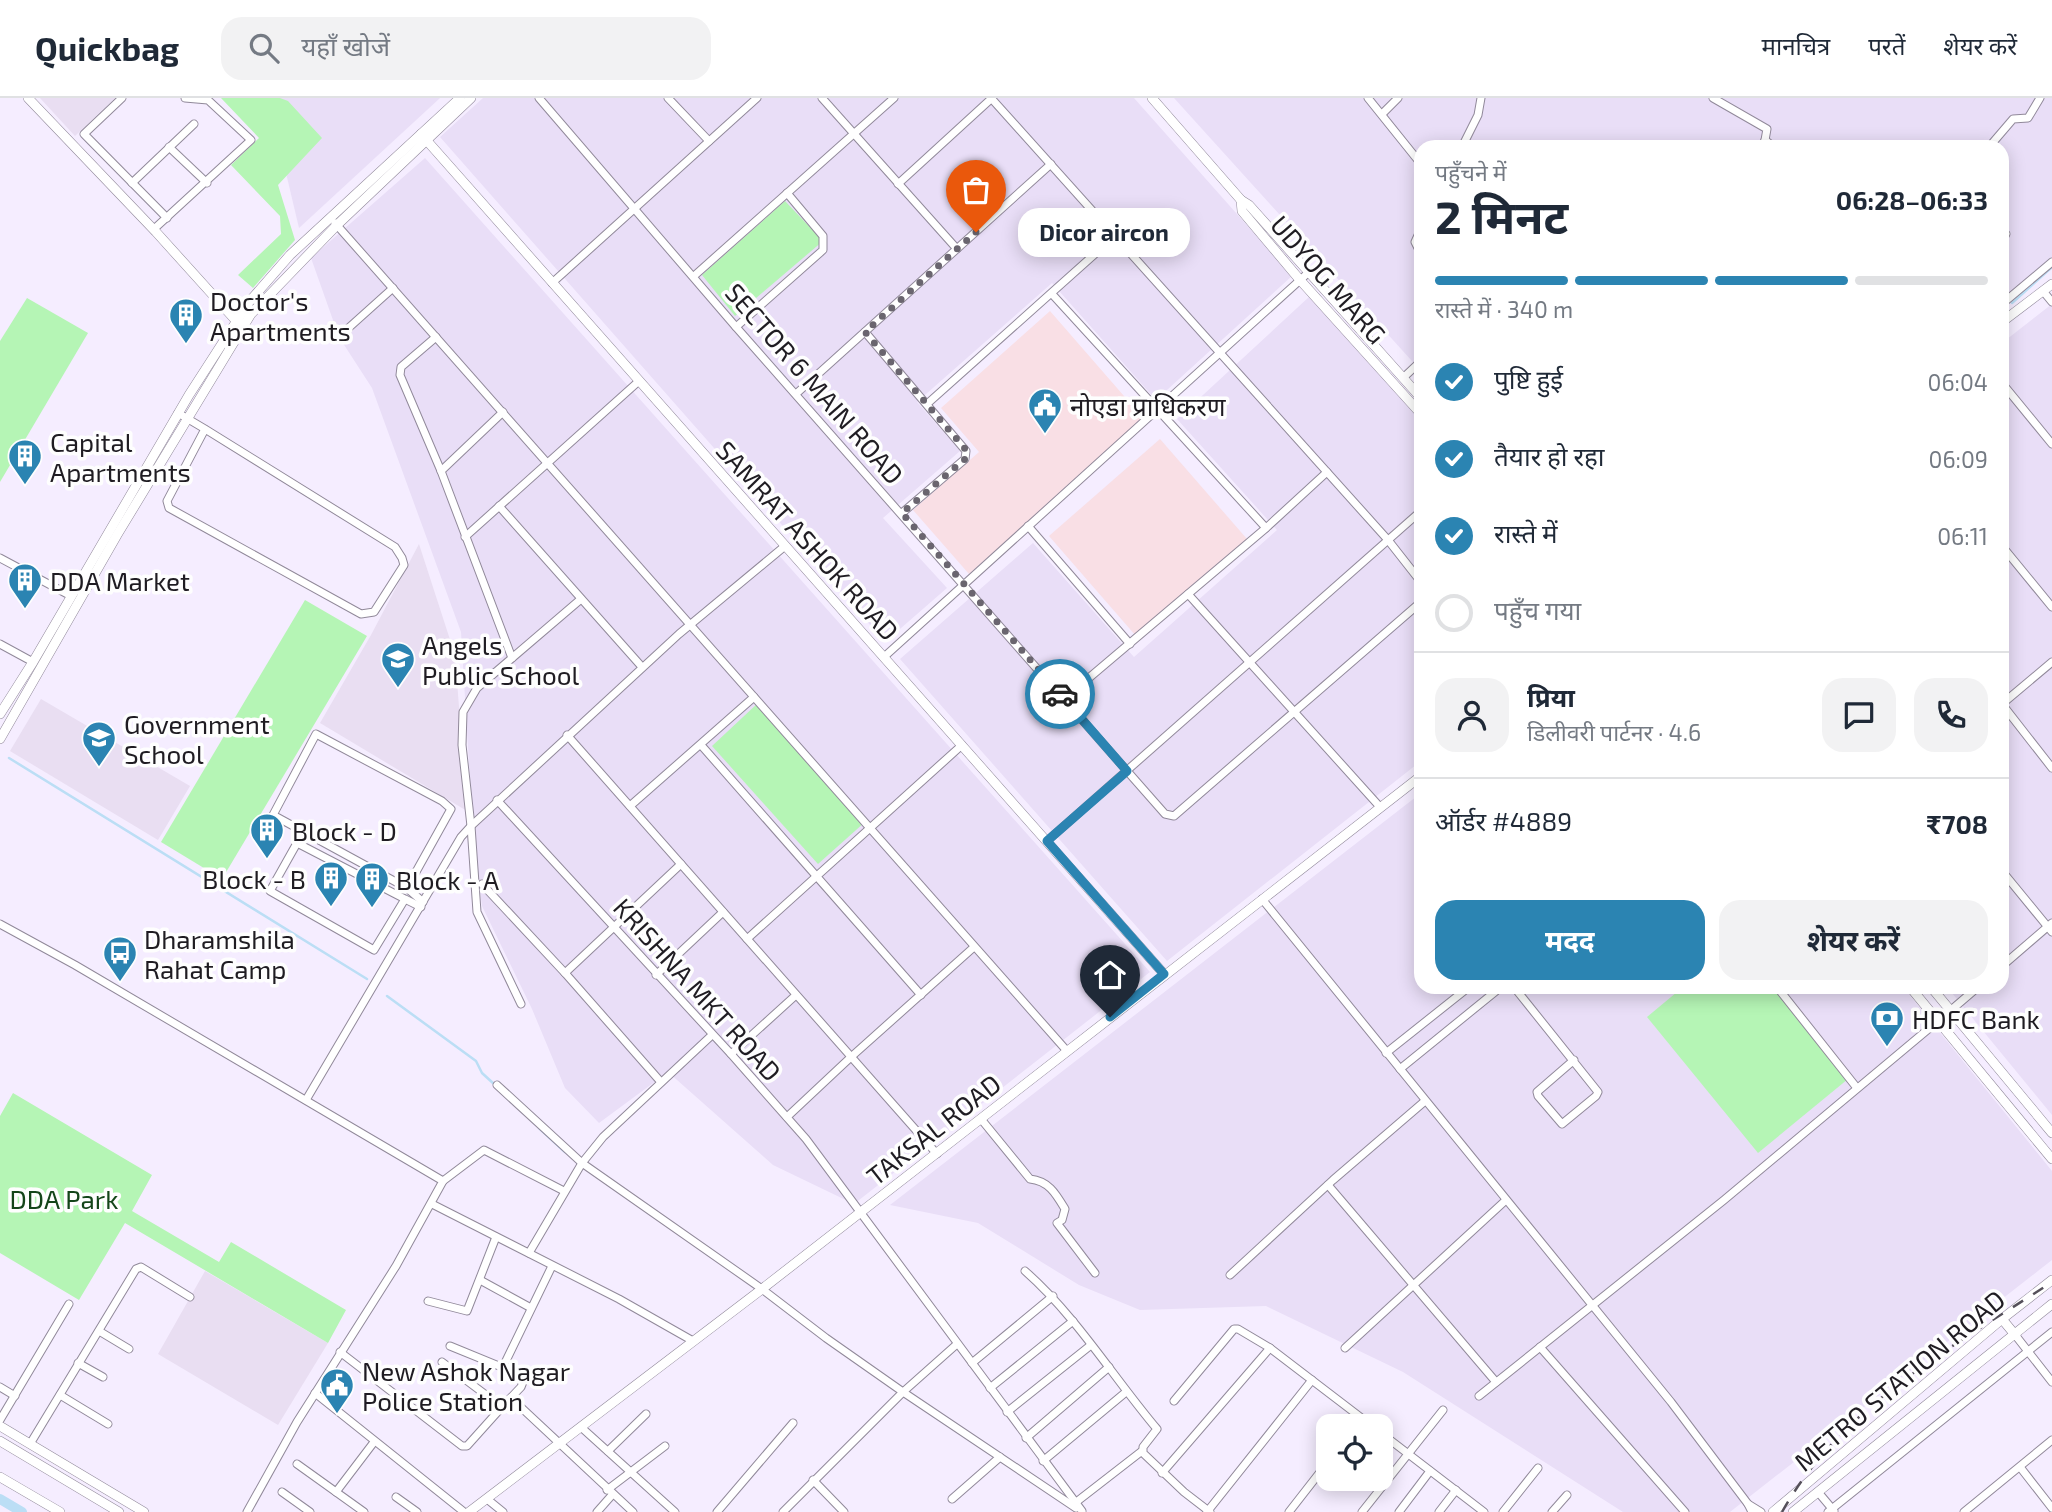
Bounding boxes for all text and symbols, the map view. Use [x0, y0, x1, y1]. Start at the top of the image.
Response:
search box [221, 17, 711, 80]
text: Quickbag [35, 28, 179, 68]
icon: search [245, 29, 283, 67]
text: यहाँ खोजें [301, 30, 390, 61]
text: मानचित्र [1762, 31, 1830, 60]
text: परतें [1868, 31, 1905, 60]
text: शेयर करें [1943, 31, 2017, 60]
text: पहुँचने में [1435, 158, 1507, 186]
pin [946, 160, 1006, 232]
icon: bag [957, 171, 995, 209]
text: 06:28–06:33 [1836, 184, 1988, 215]
text: 2 मिनट [1435, 188, 1568, 243]
callout: Dicor aircon [1018, 208, 1190, 256]
street label: UDYOG MARG [1265, 209, 1393, 349]
text: Dicor aircon [1039, 218, 1169, 246]
street label: SECTOR 6 MAIN ROAD [720, 277, 910, 489]
place label: Doctor's Apartments [210, 285, 351, 346]
text: रास्ते में · 340 m [1435, 295, 1573, 323]
building icon: Doctor's Apartments [167, 296, 205, 345]
icon: check [1435, 363, 1473, 401]
text: पुष्टि हुई [1494, 363, 1563, 394]
text: 06:04 [1928, 368, 1988, 396]
public building icon: नोएडा प्राधिकरण [1026, 386, 1064, 435]
place label: नोएडा प्राधिकरण [1070, 390, 1227, 421]
place label: Capital Apartments [50, 426, 191, 487]
street label: SAMRAT ASHOK ROAD [710, 434, 906, 646]
building icon: Capital Apartments [6, 437, 44, 486]
icon: check [1435, 440, 1473, 478]
text: तैयार हो रहा [1494, 440, 1605, 471]
text: 06:09 [1929, 445, 1988, 473]
icon: check [1435, 517, 1473, 555]
text: रास्ते में [1494, 517, 1558, 548]
text: 06:11 [1937, 522, 1988, 550]
building icon: DDA Market [6, 561, 44, 610]
place label: DDA Market [50, 565, 190, 596]
text: पहुँच गया [1494, 594, 1581, 625]
place label: Angels Public School [422, 629, 580, 690]
school or university icon: Angels Public School [379, 640, 417, 689]
courier [1025, 659, 1095, 729]
icon: car [1041, 675, 1079, 713]
button: person [1435, 678, 1509, 752]
button: chat [1822, 678, 1896, 752]
button: phone [1914, 678, 1988, 752]
text: प्रिया [1527, 681, 1575, 712]
place label: Government School [124, 708, 270, 769]
text: डिलीवरी पार्टनर · 4.6 [1527, 718, 1701, 746]
school or university icon: Government School [80, 719, 118, 768]
text: ऑर्डर #4889 [1435, 805, 1572, 836]
text: ₹708 [1926, 808, 1988, 839]
building icon: Block - D [248, 811, 286, 860]
place label: Block - D [292, 815, 397, 846]
building icon: Block - B [312, 859, 350, 908]
building icon: Block - A [353, 860, 391, 909]
place label: Block - B [202, 863, 306, 894]
place label: Block - A [396, 864, 499, 895]
street label: KRISHNA MKT ROAD [608, 891, 788, 1087]
button: मदद [1435, 900, 1705, 980]
button: शेयर करें [1719, 900, 1988, 980]
place label: Dharamshila Rahat Camp [144, 923, 295, 984]
bus stop icon: Dharamshila Rahat Camp [101, 934, 139, 983]
pin [1080, 945, 1140, 1017]
icon: home [1091, 956, 1129, 994]
bank icon: HDFC Bank [1868, 999, 1906, 1048]
place label: HDFC Bank [1912, 1003, 2040, 1034]
street label: TAKSAL ROAD [860, 1067, 1006, 1191]
park label: DDA Park [10, 1183, 118, 1214]
street label: METRO STATION ROAD [1788, 1283, 2010, 1477]
place label: New Ashok Nagar Police Station [362, 1355, 570, 1416]
public building icon: New Ashok Nagar Police Station [318, 1366, 356, 1415]
map controls [1316, 1414, 1393, 1491]
button: locate [1316, 1414, 1393, 1491]

